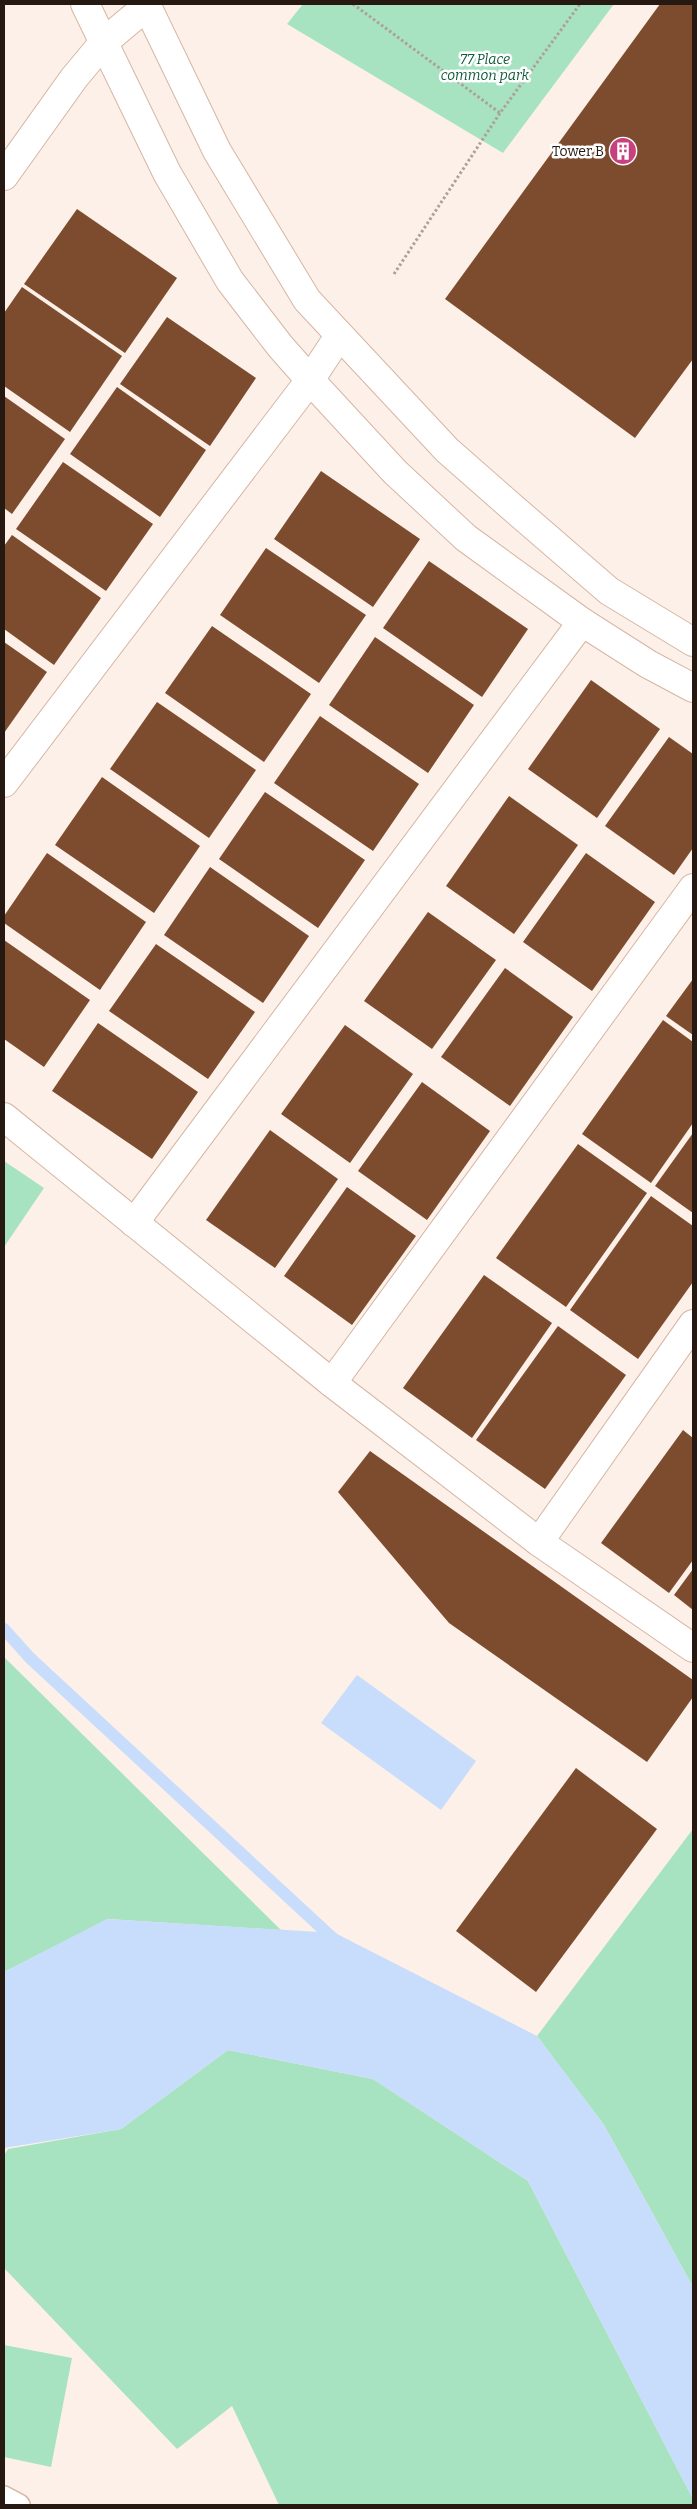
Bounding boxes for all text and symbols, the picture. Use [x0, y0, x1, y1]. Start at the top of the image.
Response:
park label: 77 Place common park [441, 51, 530, 84]
building icon: Tower B [608, 136, 638, 166]
place label: Tower B [552, 143, 604, 160]

